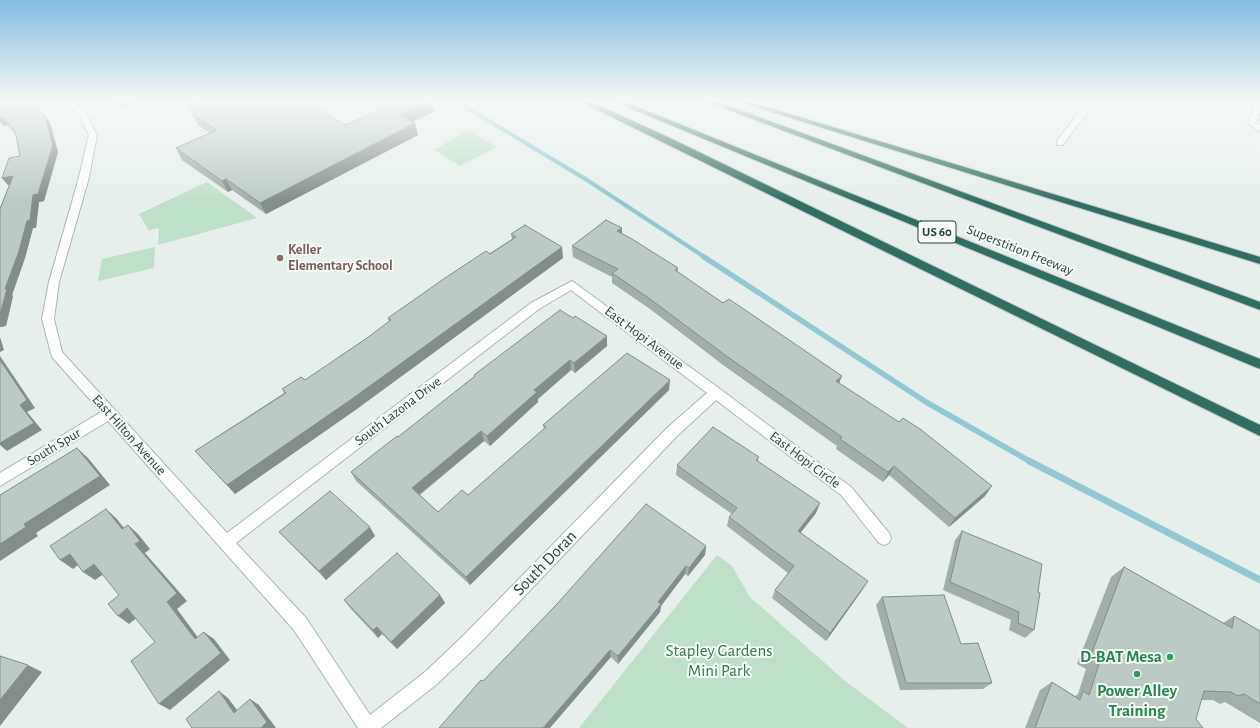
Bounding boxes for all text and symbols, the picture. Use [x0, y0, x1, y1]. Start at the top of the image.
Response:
road number: US 60 [918, 221, 956, 243]
street label: Superstition Freeway [964, 221, 1076, 279]
place label: Keller Elementary School [288, 242, 393, 274]
marker: Keller Elementary School [275, 253, 285, 263]
street label: East Hopi Avenue [601, 303, 687, 373]
street label: South Lazona Drive [351, 373, 445, 449]
street label: East Hilton Avenue [88, 391, 170, 479]
street label: South Spur [24, 424, 84, 470]
street label: East Hopi Circle [766, 428, 844, 492]
street label: South Doran [509, 526, 581, 600]
park label: Stapley Gardens Mini Park [666, 641, 772, 681]
place label: D-BAT Mesa [1080, 647, 1162, 667]
marker: D-BAT Mesa [1165, 652, 1175, 662]
marker: Power Alley Training [1132, 669, 1142, 679]
place label: Power Alley Training [1097, 681, 1177, 721]

